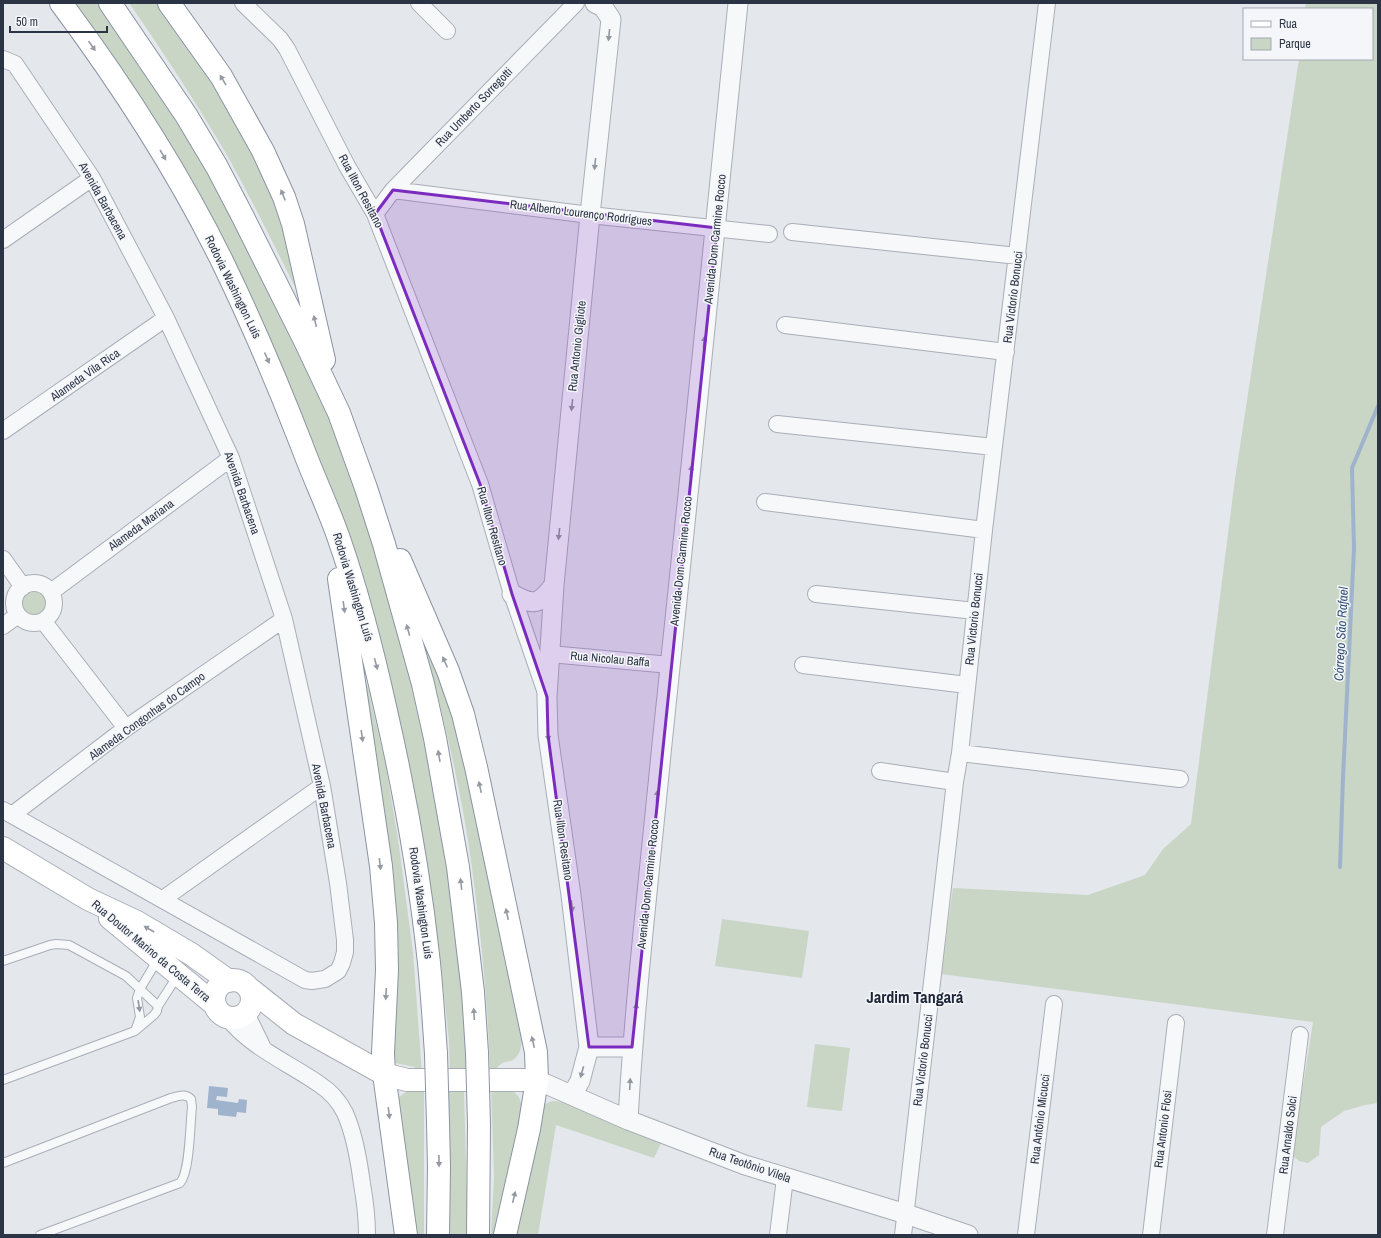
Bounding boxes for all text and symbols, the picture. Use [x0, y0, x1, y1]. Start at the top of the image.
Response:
scale bar [10, 8, 107, 34]
legend [1243, 8, 1373, 60]
text: 50 m [16, 14, 38, 30]
text: Rua [1279, 16, 1298, 32]
one-way arrow [606, 29, 612, 41]
text: Parque [1279, 36, 1311, 52]
one-way arrow [88, 41, 96, 51]
street label: Rua Umberto Sorregotti [432, 64, 516, 150]
one-way arrow [220, 74, 227, 86]
one-way arrow [159, 150, 167, 160]
street label: Rua Ilton Resitano [335, 151, 387, 231]
one-way arrow [592, 158, 599, 170]
street label: Avenida Barbacena [75, 159, 131, 243]
street label: Avenida Dom Carmine Rocco [700, 173, 730, 306]
one-way arrow [279, 189, 285, 201]
street label: Rua Alberto Lourenço Rodrigues [509, 196, 653, 230]
street label: Rodovia Washington Luís [201, 233, 265, 341]
street label: Rua Victorio Bonucci [999, 250, 1027, 344]
street label: Rua Antonio Gigliote [564, 300, 590, 392]
one-way arrow [312, 315, 318, 327]
one-way arrow [701, 336, 708, 348]
street label: Alameda Vila Rica [46, 345, 123, 405]
one-way arrow [264, 352, 270, 364]
one-way arrow [568, 399, 575, 411]
street label: Avenida Barbacena [220, 449, 264, 537]
one-way arrow [687, 465, 694, 478]
street label: Rua Ilton Resitano [473, 485, 511, 567]
street label: Alameda Mariana [104, 495, 178, 555]
street label: Avenida Dom Carmine Rocco [666, 495, 696, 628]
one-way arrow [556, 528, 563, 540]
street label: Rodovia Washington Luís [329, 531, 377, 643]
street label: Rua Victorio Bonucci [961, 572, 987, 666]
water label: Córrego São Rafael [1330, 586, 1352, 681]
one-way arrow [341, 601, 347, 613]
one-way arrow [405, 624, 411, 636]
street label: Rua Nicolau Baffa [570, 648, 651, 670]
one-way arrow [441, 656, 447, 668]
one-way arrow [373, 658, 379, 671]
street label: Alameda Congonhas do Campo [85, 668, 208, 764]
one-way arrow [545, 729, 552, 741]
one-way arrow [359, 730, 365, 742]
one-way arrow [435, 750, 441, 762]
street label: Avenida Barbacena [308, 761, 340, 850]
one-way arrow [477, 781, 483, 793]
one-way arrow [654, 790, 660, 802]
street label: Rua Ilton Resitano [549, 799, 577, 881]
street label: Avenida Dom Carmine Rocco [633, 818, 663, 951]
street label: Rodovia Washington Luís [405, 846, 437, 960]
one-way arrow [377, 858, 383, 870]
one-way arrow [457, 878, 464, 891]
street label: Rua Doutor Marino da Costa Terra [88, 896, 214, 1006]
one-way arrow [569, 900, 576, 912]
one-way arrow [503, 908, 509, 921]
one-way arrow [143, 926, 155, 933]
district label: Jardim Tangará [867, 986, 964, 1008]
one-way arrow [382, 988, 389, 1000]
one-way arrow [136, 1000, 142, 1012]
one-way arrow [633, 1003, 639, 1015]
one-way arrow [471, 1008, 478, 1020]
street label: Rua Victorio Bonucci [909, 1013, 937, 1107]
one-way arrow [530, 1036, 536, 1048]
one-way arrow [579, 1066, 585, 1078]
street label: Rua Antônio Micucci [1027, 1073, 1053, 1165]
one-way arrow [627, 1077, 633, 1090]
street label: Rua Antonio Flosi [1150, 1089, 1176, 1169]
street label: Rua Arnaldo Solci [1275, 1095, 1301, 1175]
one-way arrow [386, 1107, 392, 1119]
street label: Rua Teotônio Vilela [707, 1144, 794, 1187]
one-way arrow [436, 1155, 442, 1168]
one-way arrow [511, 1191, 517, 1203]

